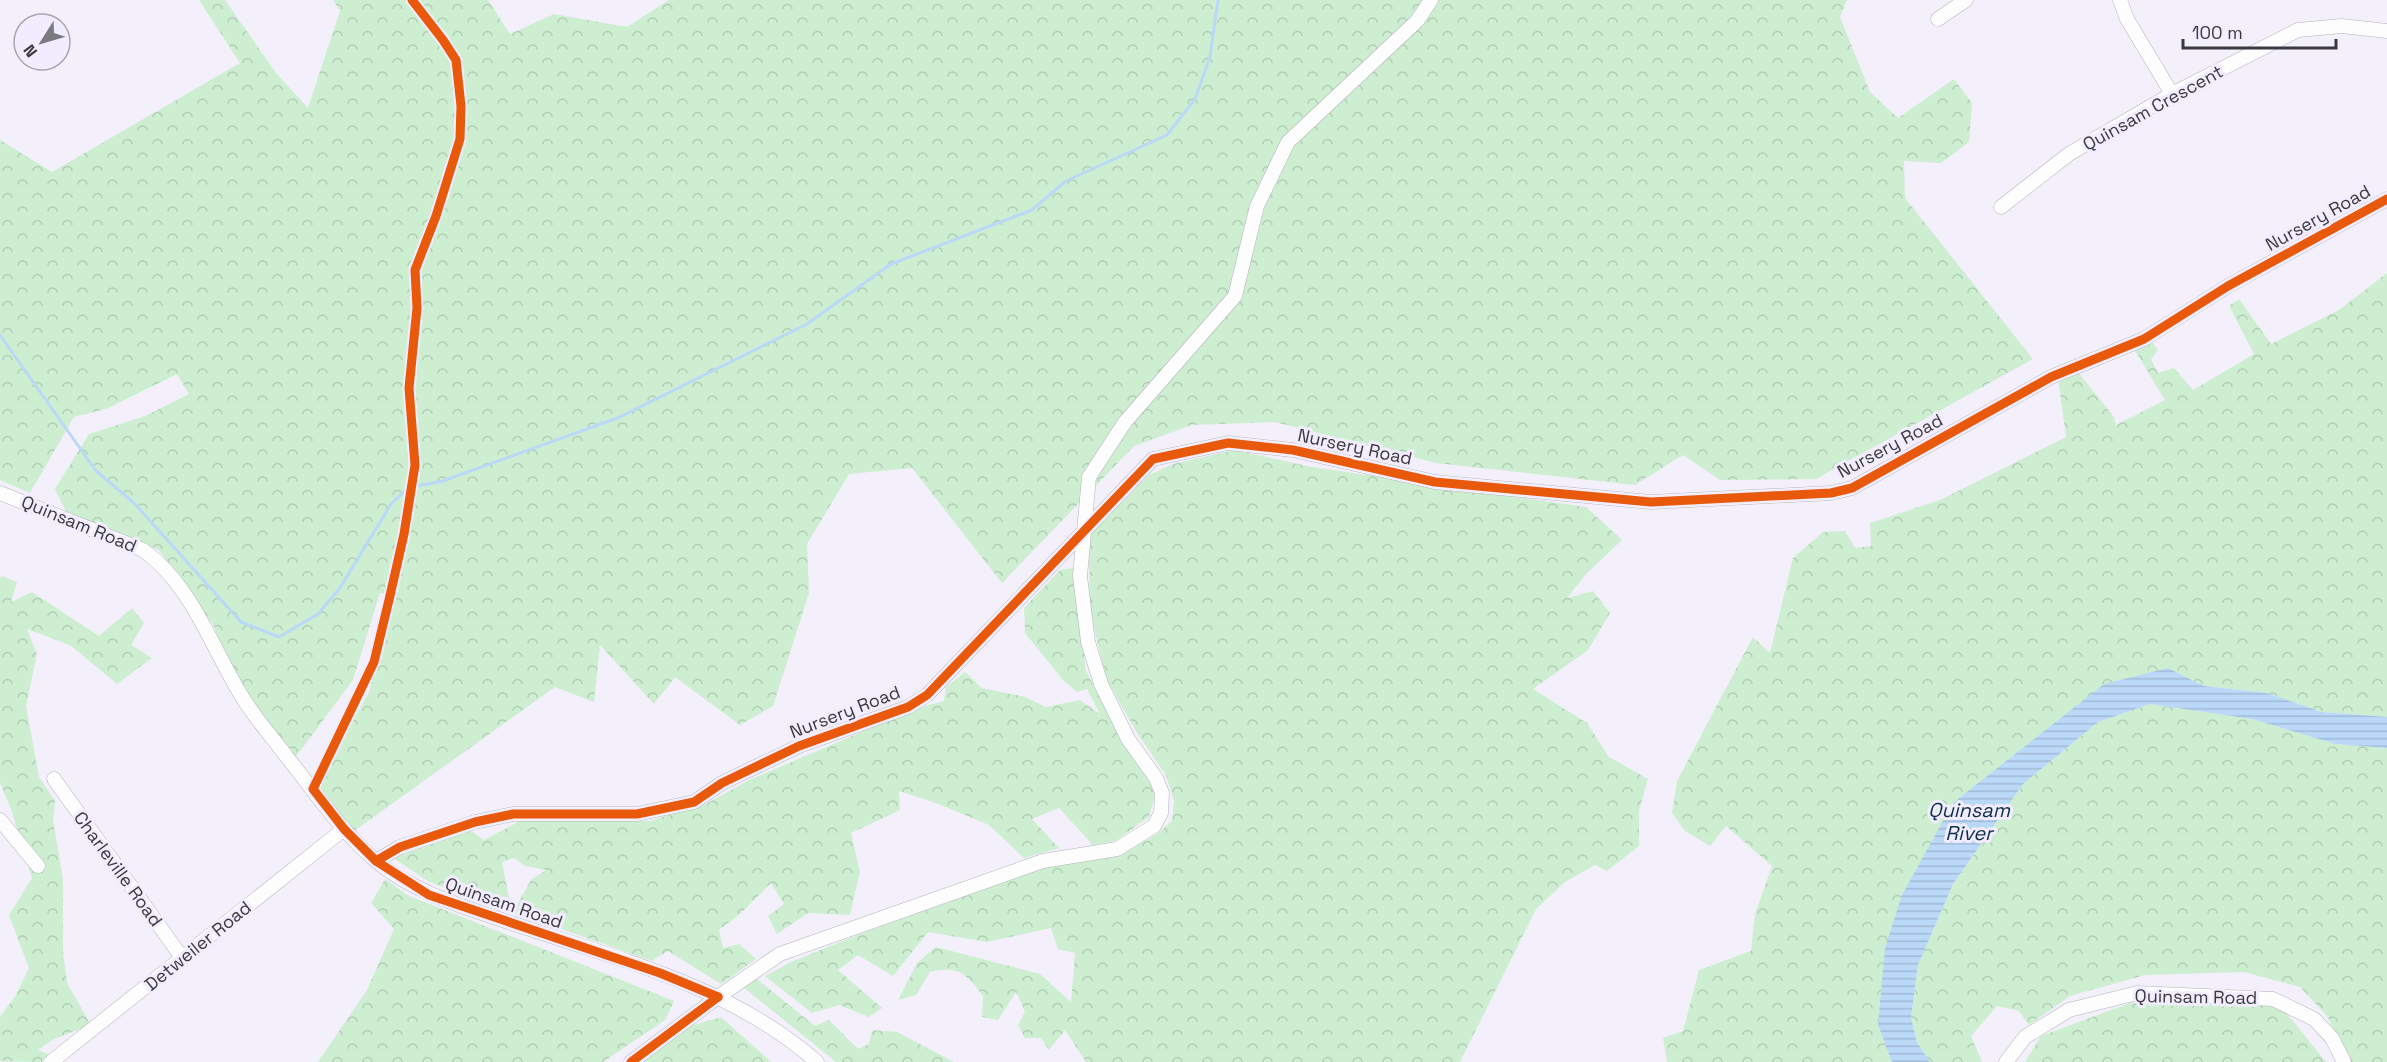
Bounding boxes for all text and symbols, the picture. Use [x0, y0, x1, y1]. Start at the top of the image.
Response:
north arrow [12, 12, 72, 72]
scale bar [2183, 12, 2336, 50]
text: 100 m [2192, 21, 2243, 44]
text: N [19, 40, 42, 61]
street label: Quinsam Crescent [2079, 59, 2227, 156]
street label: Nursery Road [2261, 179, 2374, 256]
street label: Nursery Road [1833, 408, 1947, 483]
street label: Nursery Road [1296, 423, 1414, 470]
street label: Quinsam Road [18, 490, 140, 557]
street label: Nursery Road [786, 680, 903, 743]
water label: Quinsam River [1928, 797, 2011, 846]
street label: Charleville Road [69, 807, 168, 931]
street label: Quinsam Road [442, 872, 566, 933]
street label: Detweiler Road [140, 896, 256, 996]
street label: Quinsam Road [2135, 984, 2257, 1009]

